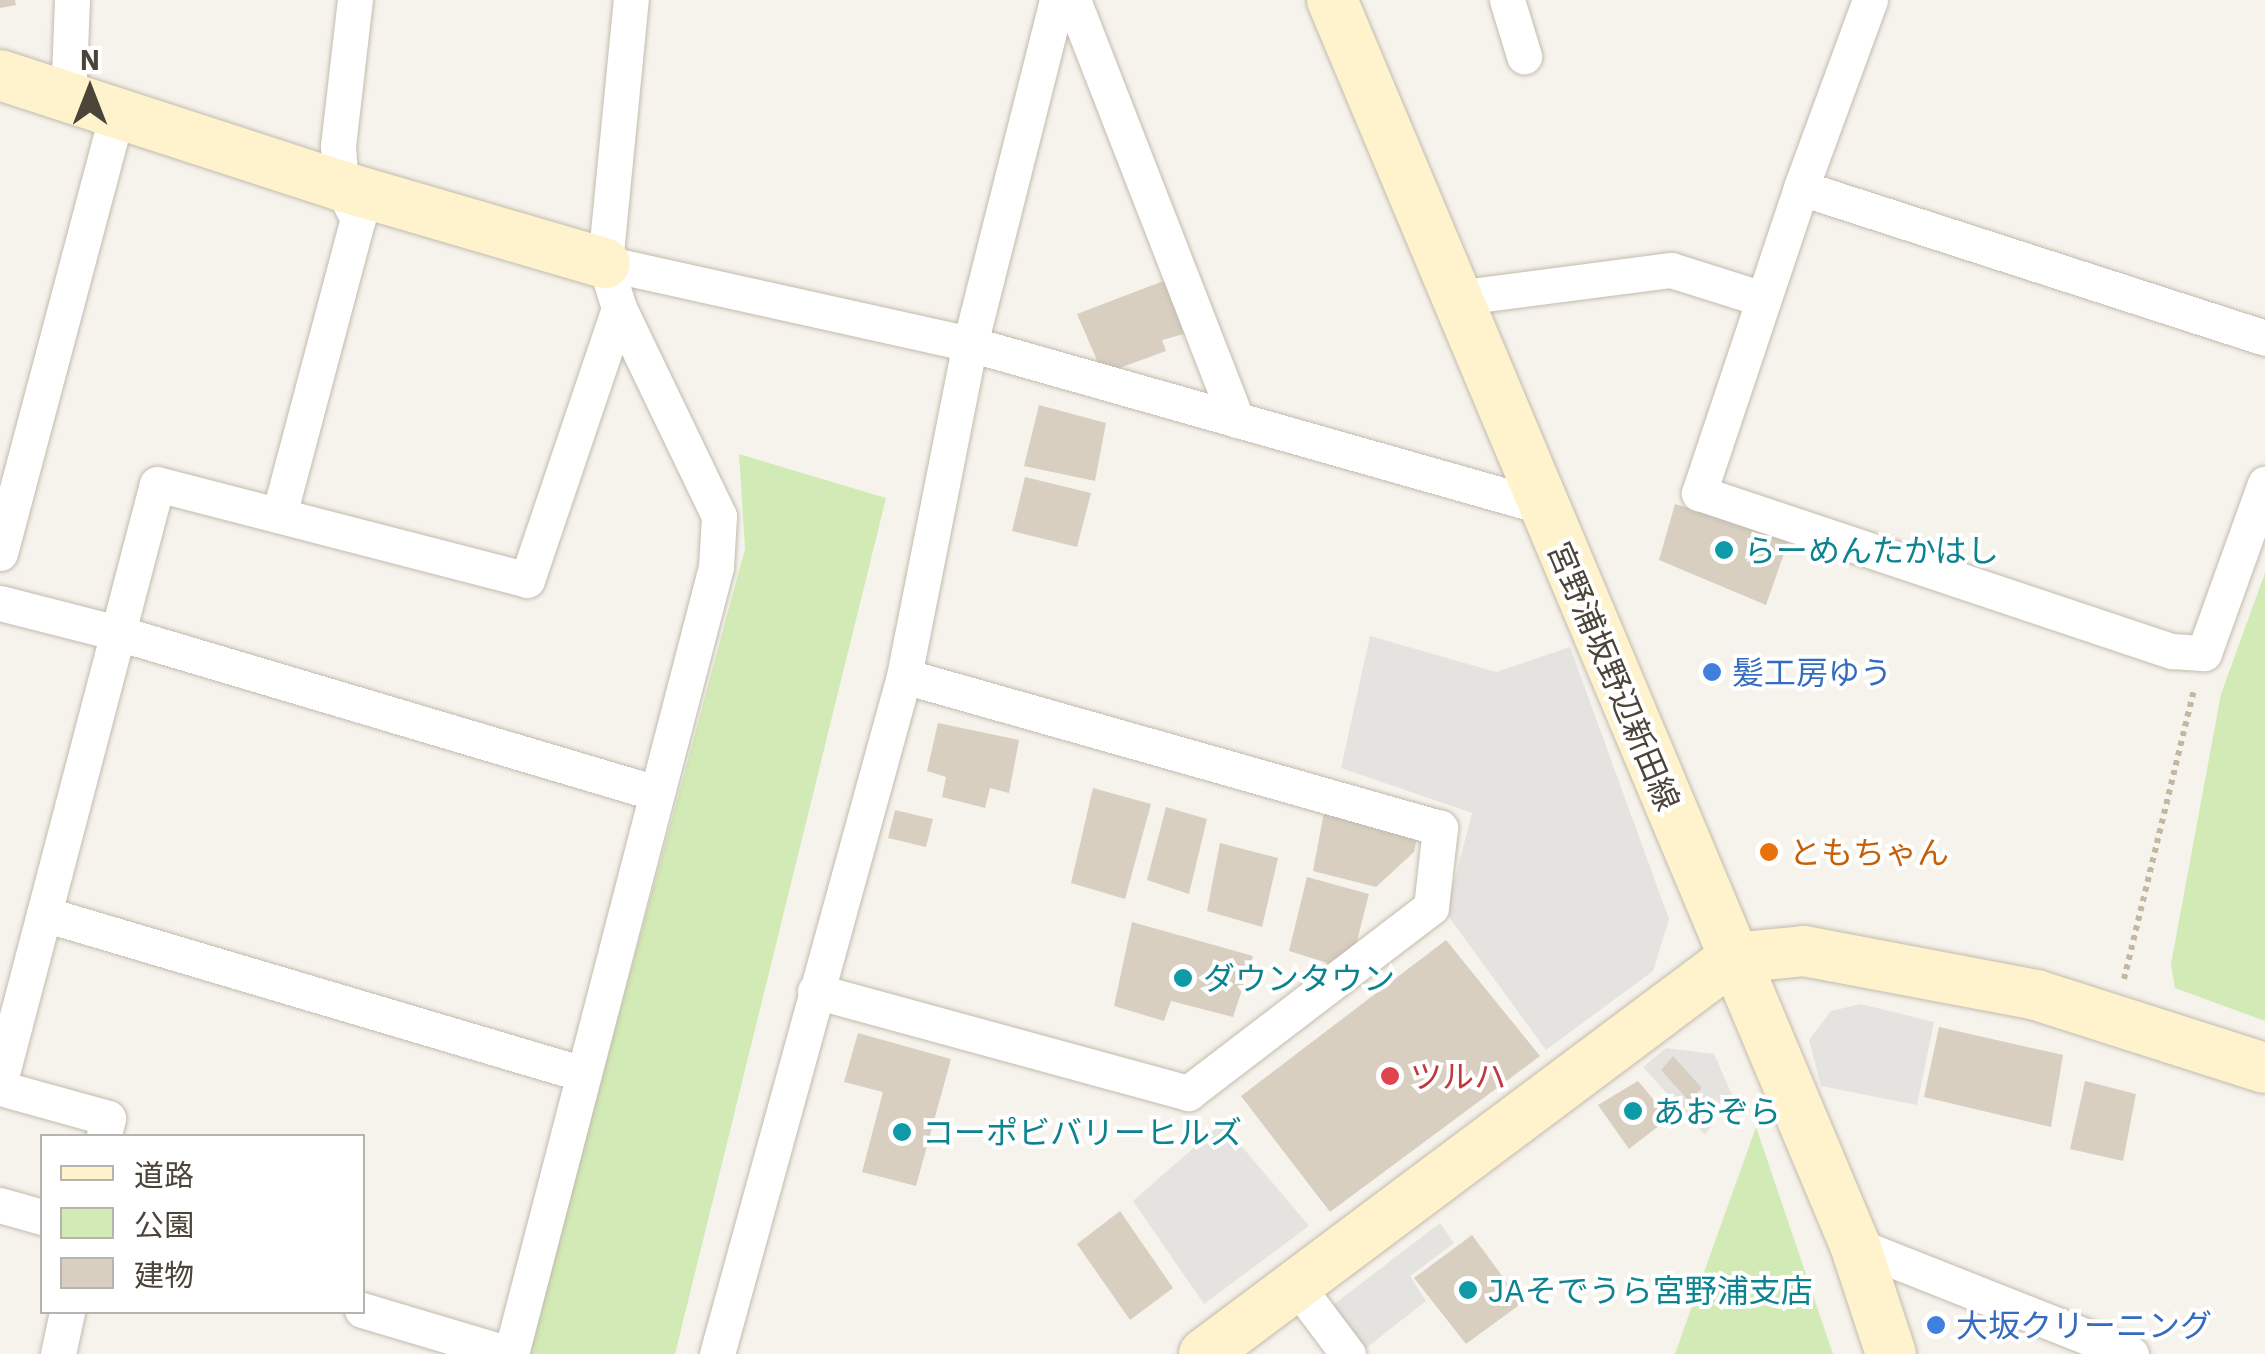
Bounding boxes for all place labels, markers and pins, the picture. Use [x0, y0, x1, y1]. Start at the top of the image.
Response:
place label: らーめんたかはし [1744, 531, 2000, 569]
marker: らーめんたかはし [1713, 539, 1735, 561]
place label: 髪工房ゆう [1732, 653, 1892, 691]
marker: 髪工房ゆう [1701, 661, 1723, 683]
place label: ともちゃん [1789, 833, 1949, 871]
marker: ともちゃん [1758, 841, 1780, 863]
place label: ダウンタウン [1203, 959, 1395, 997]
marker: ダウンタウン [1172, 967, 1194, 989]
place label: ツルハ [1410, 1057, 1506, 1095]
marker: ツルハ [1379, 1065, 1401, 1087]
place label: あおぞら [1653, 1092, 1781, 1130]
marker: あおぞら [1622, 1100, 1644, 1122]
place label: コーポビバリーヒルズ [922, 1113, 1242, 1151]
marker: コーポビバリーヒルズ [891, 1121, 913, 1143]
place label: JAそでうら宮野浦支店 [1488, 1271, 1813, 1309]
marker: JAそでうら宮野浦支店 [1457, 1279, 1479, 1301]
place label: 大坂クリーニング [1956, 1306, 2212, 1344]
marker: 大坂クリーニング [1925, 1314, 1947, 1336]

